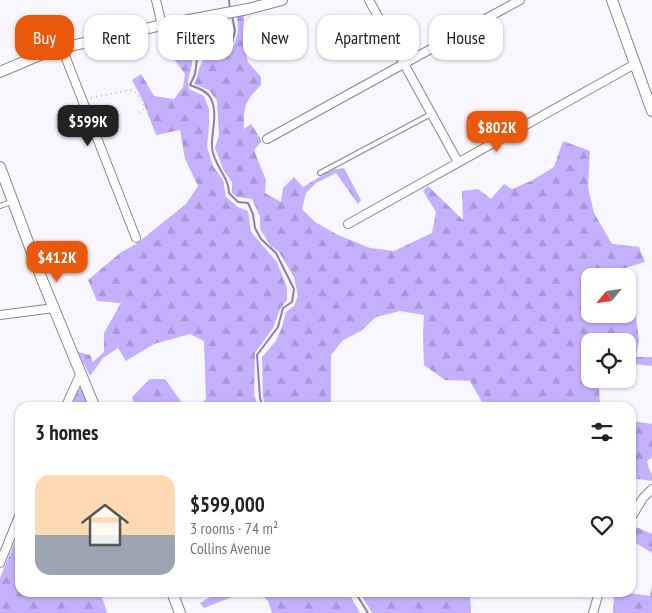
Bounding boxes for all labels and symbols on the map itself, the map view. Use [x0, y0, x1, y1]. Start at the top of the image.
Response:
pin: $599K [53, 104, 123, 147]
pin: $802K [462, 110, 532, 153]
pin: $412K [22, 240, 92, 283]
north arrow [581, 268, 636, 322]

